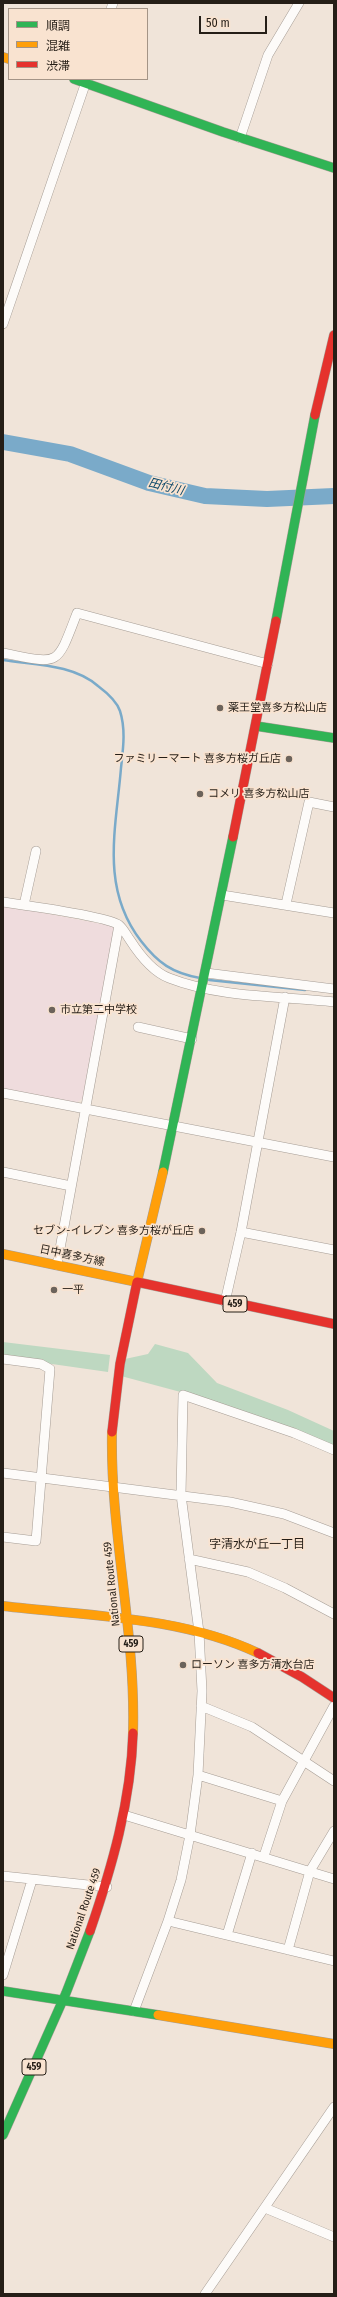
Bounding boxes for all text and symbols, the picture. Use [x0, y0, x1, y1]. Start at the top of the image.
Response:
legend [8, 8, 148, 80]
scale bar [201, 8, 269, 34]
text: 50 m [206, 16, 230, 30]
text: 順調 [46, 19, 70, 33]
text: 混雑 [46, 39, 70, 53]
text: 渋滞 [46, 59, 70, 73]
water label: 田付川 [147, 476, 185, 498]
place label: 薬王堂喜多方松山店 [228, 701, 327, 715]
marker: 薬王堂喜多方松山店 [215, 703, 225, 713]
place label: ファミリーマート 喜多方桜ガ丘店 [113, 752, 281, 766]
marker: ファミリーマート 喜多方桜ガ丘店 [284, 754, 294, 764]
place label: コメリ 喜多方松山店 [208, 787, 310, 801]
marker: コメリ 喜多方松山店 [195, 789, 205, 799]
place label: 市立第二中学校 [60, 1003, 137, 1017]
marker: 市立第二中学校 [47, 1005, 57, 1015]
place label: セブン-イレブン 喜多方桜が丘店 [33, 1224, 194, 1238]
marker: セブン-イレブン 喜多方桜が丘店 [197, 1226, 207, 1236]
street label: 日中喜多方線 [38, 1243, 106, 1269]
place label: 一平 [62, 1283, 84, 1297]
marker: 一平 [49, 1285, 59, 1295]
road number: 459 [223, 1296, 247, 1312]
district label: 字清水が丘一丁目 [209, 1538, 305, 1552]
street label: National Route 459 [101, 1541, 123, 1627]
road number: 459 [119, 1636, 143, 1652]
place label: ローソン 喜多方清水台店 [191, 1658, 315, 1672]
marker: ローソン 喜多方清水台店 [178, 1660, 188, 1670]
street label: National Route 459 [64, 1867, 104, 1951]
road number: 459 [22, 2059, 46, 2075]

